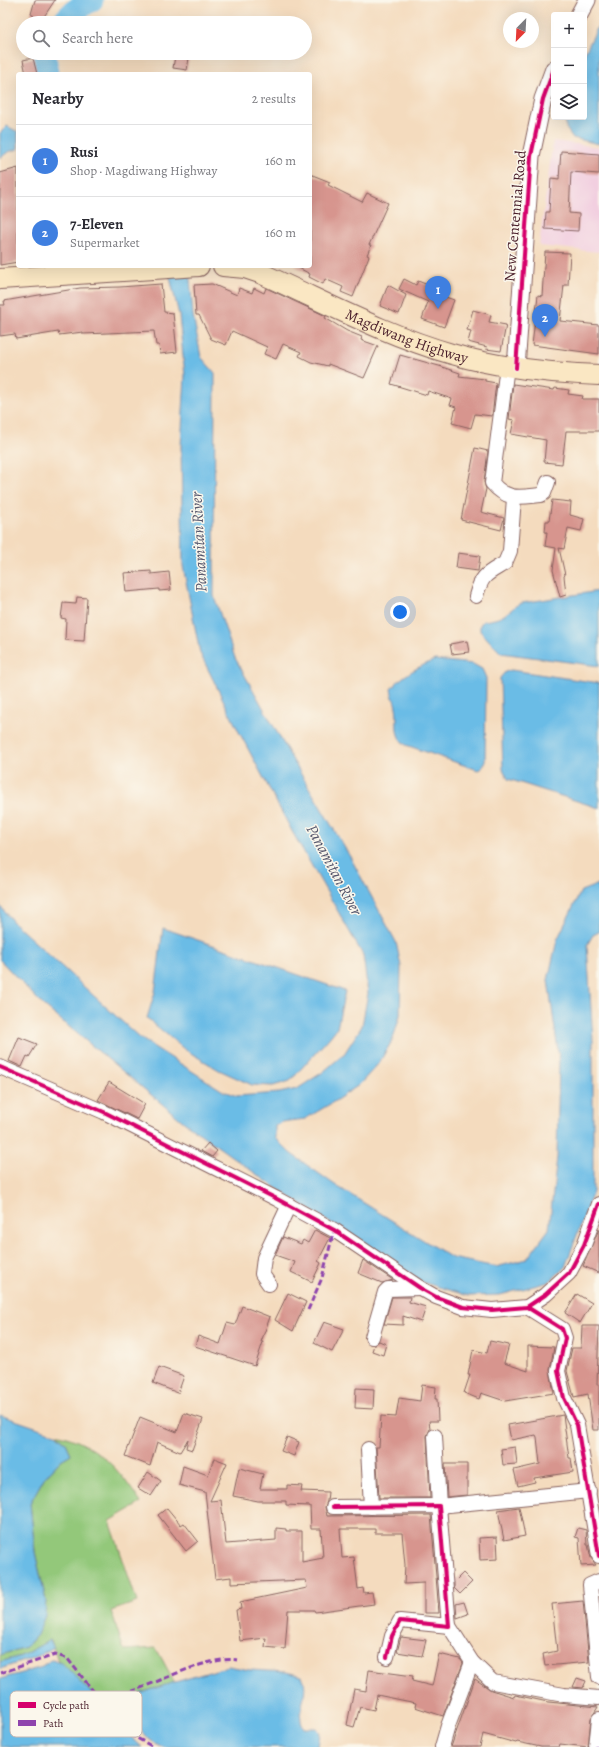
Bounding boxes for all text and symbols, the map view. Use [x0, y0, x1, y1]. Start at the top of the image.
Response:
north arrow [503, 12, 539, 48]
map controls [551, 12, 587, 120]
button: + [551, 12, 587, 48]
search box [16, 16, 312, 60]
icon: search [30, 27, 52, 49]
text: Search here [62, 28, 133, 48]
button: − [551, 48, 587, 84]
button: layers [551, 84, 587, 120]
text: Nearby [32, 87, 83, 110]
text: 2 results [252, 90, 296, 107]
text: Rusi [70, 142, 98, 162]
street label: New Centennial Road [499, 148, 531, 283]
text: 1 [43, 152, 47, 169]
text: 160 m [265, 152, 296, 169]
text: Shop · Magdiwang Highway [70, 162, 217, 179]
text: 7-Eleven [70, 214, 123, 234]
text: 2 [42, 224, 48, 241]
text: 160 m [265, 224, 296, 241]
text: Supermarket [70, 234, 140, 251]
pin: 1 [425, 276, 451, 309]
street label: Magdiwang Highway [342, 304, 471, 368]
pin: 2 [532, 304, 558, 337]
water label: Panamitan River [185, 491, 213, 593]
your location [390, 602, 410, 622]
water label: Panamitan River [301, 821, 367, 920]
legend [10, 1691, 142, 1737]
text: Cycle path [43, 1698, 90, 1713]
text: Path [43, 1716, 64, 1731]

